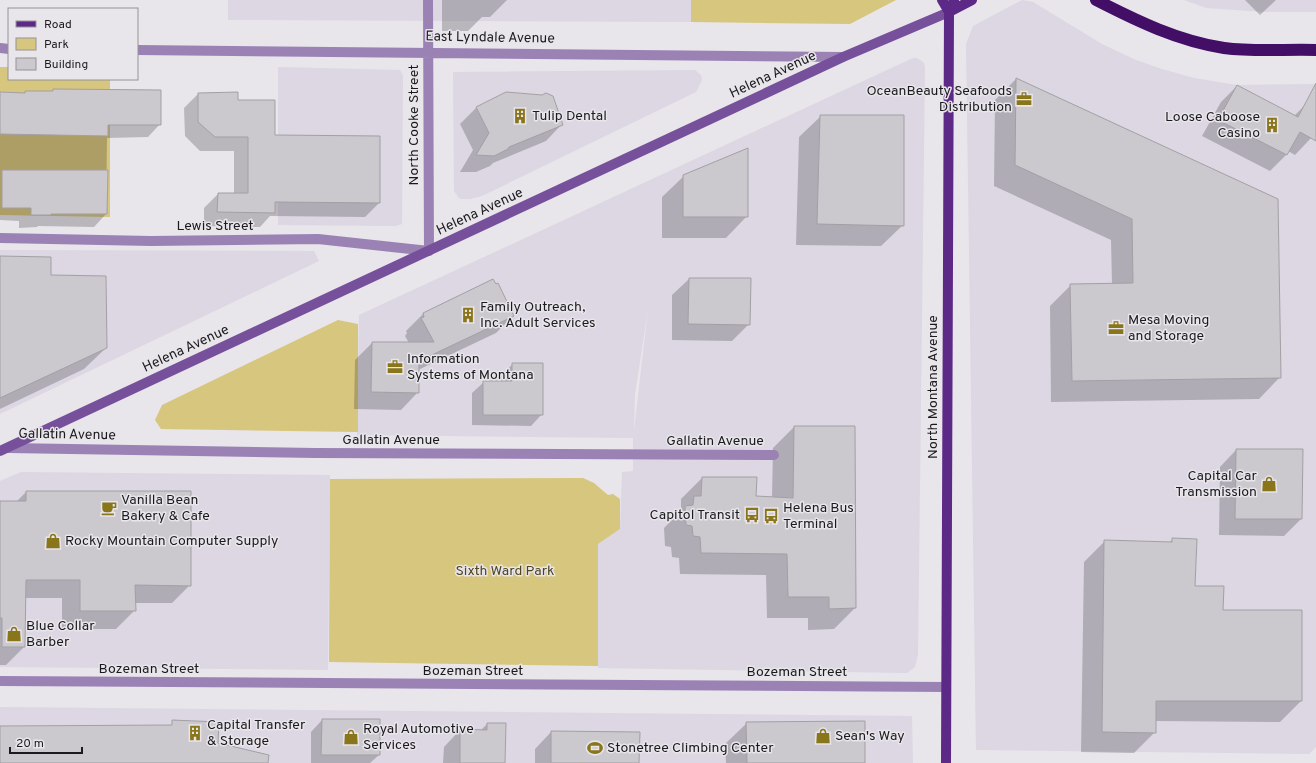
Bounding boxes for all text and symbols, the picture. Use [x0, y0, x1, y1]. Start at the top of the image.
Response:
legend [8, 8, 138, 80]
text: Road [44, 17, 72, 33]
street label: East Lyndale Avenue [425, 28, 555, 48]
text: Park [44, 37, 69, 53]
street label: Helena Avenue [727, 48, 819, 102]
text: Building [44, 57, 88, 73]
street label: North Cooke Street [406, 65, 423, 185]
place label: OceanBeauty Seafoods Distribution [866, 83, 1012, 116]
office icon: OceanBeauty Seafoods Distribution [1015, 90, 1033, 108]
building icon: Tulip Dental [511, 107, 529, 125]
place label: Tulip Dental [532, 108, 607, 125]
place label: Loose Caboose Casino [1165, 109, 1260, 142]
building icon: Loose Caboose Casino [1263, 116, 1281, 134]
street label: Helena Avenue [434, 185, 526, 239]
street label: Lewis Street [176, 218, 254, 235]
place label: Family Outreach, Inc. Adult Services [480, 299, 596, 332]
building icon: Family Outreach, Inc. Adult Services [459, 306, 477, 324]
place label: Mesa Moving and Storage [1128, 312, 1209, 345]
street label: North Montana Avenue [925, 315, 942, 459]
office icon: Mesa Moving and Storage [1107, 319, 1125, 337]
street label: Helena Avenue [140, 322, 232, 376]
place label: Information Systems of Montana [407, 351, 534, 384]
office icon: Information Systems of Montana [386, 358, 404, 376]
street label: Gallatin Avenue [18, 426, 116, 444]
street label: Gallatin Avenue [342, 432, 440, 449]
street label: Gallatin Avenue [666, 433, 764, 450]
place label: Capital Car Transmission [1175, 468, 1258, 501]
shop icon: Capital Car Transmission [1260, 475, 1278, 493]
place label: Vanilla Bean Bakery & Cafe [121, 492, 210, 525]
cafe icon: Vanilla Bean Bakery & Cafe [100, 499, 118, 517]
place label: Helena Bus Terminal [783, 500, 854, 533]
bus stop icon: Capitol Transit [743, 506, 761, 524]
place label: Capitol Transit [650, 507, 740, 524]
bus stop icon: Helena Bus Terminal [762, 507, 780, 525]
shop icon: Rocky Mountain Computer Supply [44, 532, 62, 550]
place label: Rocky Mountain Computer Supply [65, 533, 278, 550]
park label: Sixth Ward Park [455, 563, 555, 580]
place label: Blue Collar Barber [26, 618, 95, 651]
shop icon: Blue Collar Barber [5, 625, 23, 643]
street label: Bozeman Street [99, 661, 199, 678]
street label: Bozeman Street [423, 663, 523, 680]
street label: Bozeman Street [747, 664, 847, 681]
place label: Capital Transfer & Storage [207, 717, 306, 750]
place label: Royal Automotive Services [363, 721, 474, 754]
building icon: Capital Transfer & Storage [186, 724, 204, 742]
shop icon: Sean's Way [814, 727, 832, 745]
shop icon: Royal Automotive Services [342, 728, 360, 746]
place label: Sean's Way [835, 728, 905, 745]
scale bar [10, 729, 82, 755]
text: 20 m [16, 736, 44, 752]
sports icon: Stonetree Climbing Center [586, 739, 604, 757]
place label: Stonetree Climbing Center [607, 740, 774, 757]

